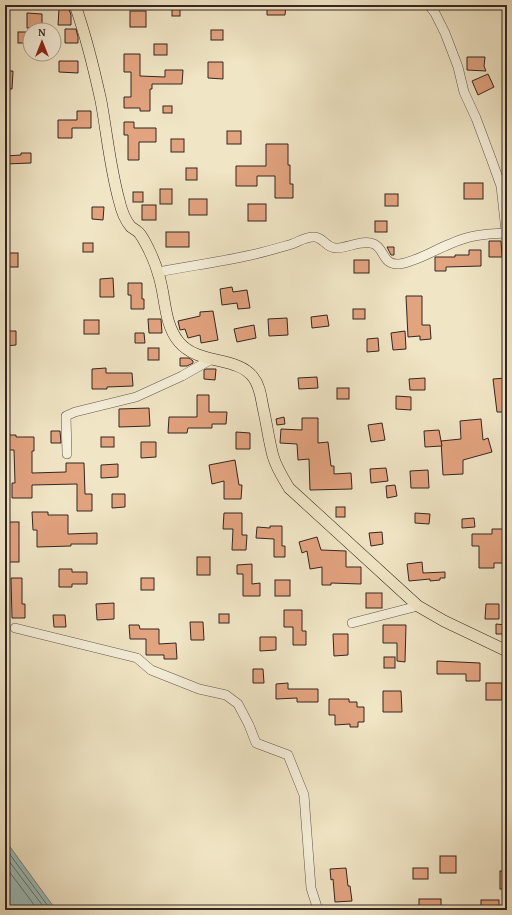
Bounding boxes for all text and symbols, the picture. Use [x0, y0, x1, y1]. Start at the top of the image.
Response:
north arrow [22, 22, 62, 62]
text: N [38, 24, 46, 40]

